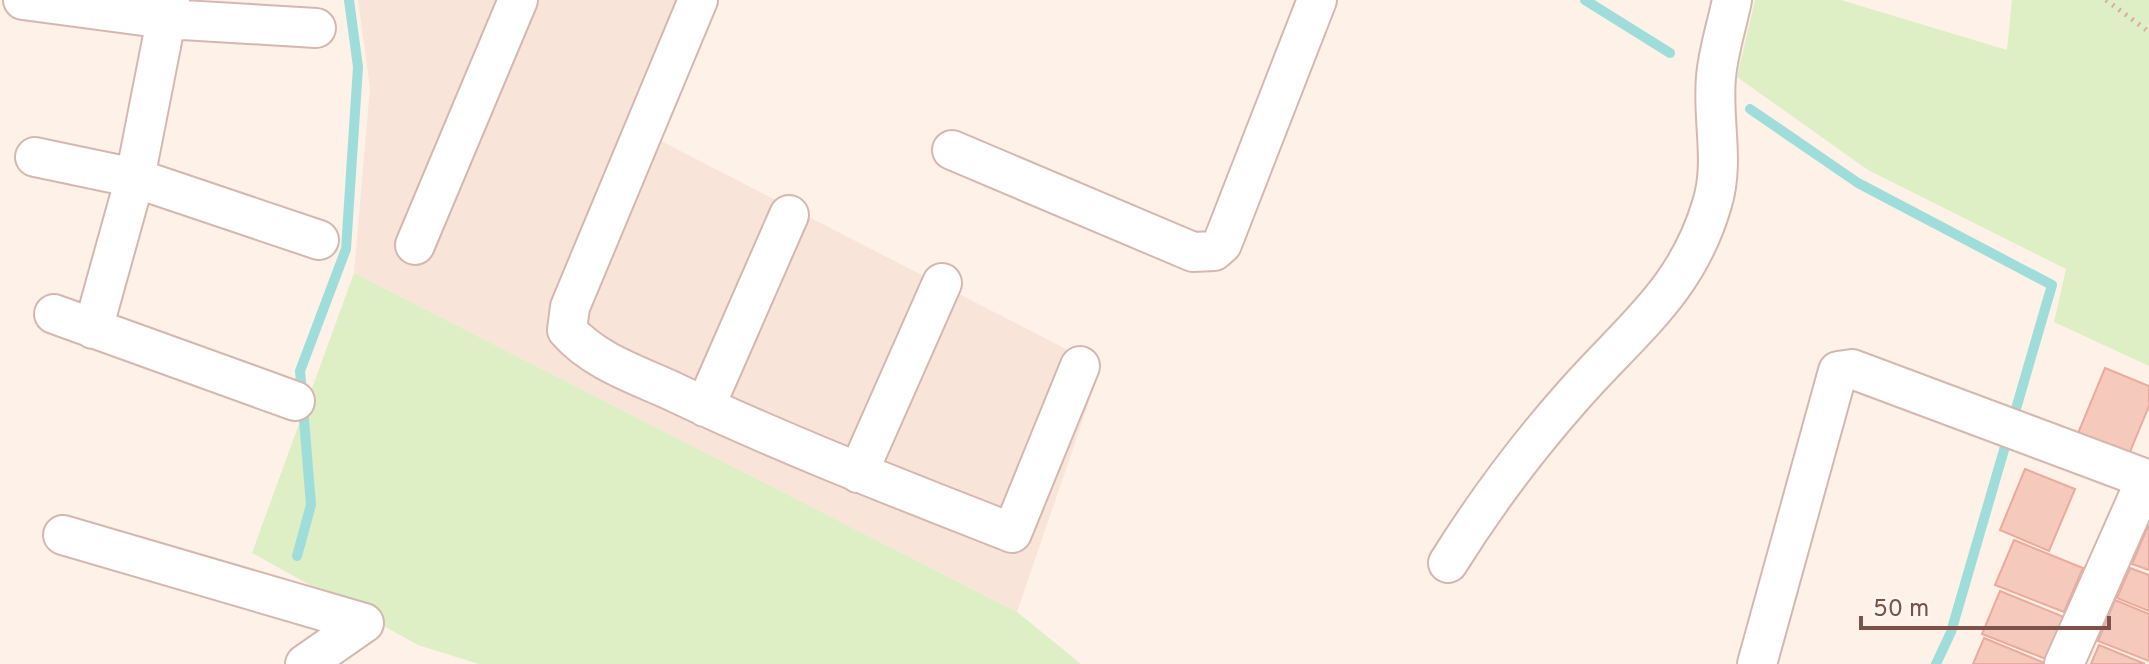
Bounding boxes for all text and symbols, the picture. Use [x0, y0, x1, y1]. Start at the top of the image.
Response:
scale bar [1861, 580, 2109, 630]
text: 50 m [1873, 595, 1929, 625]

